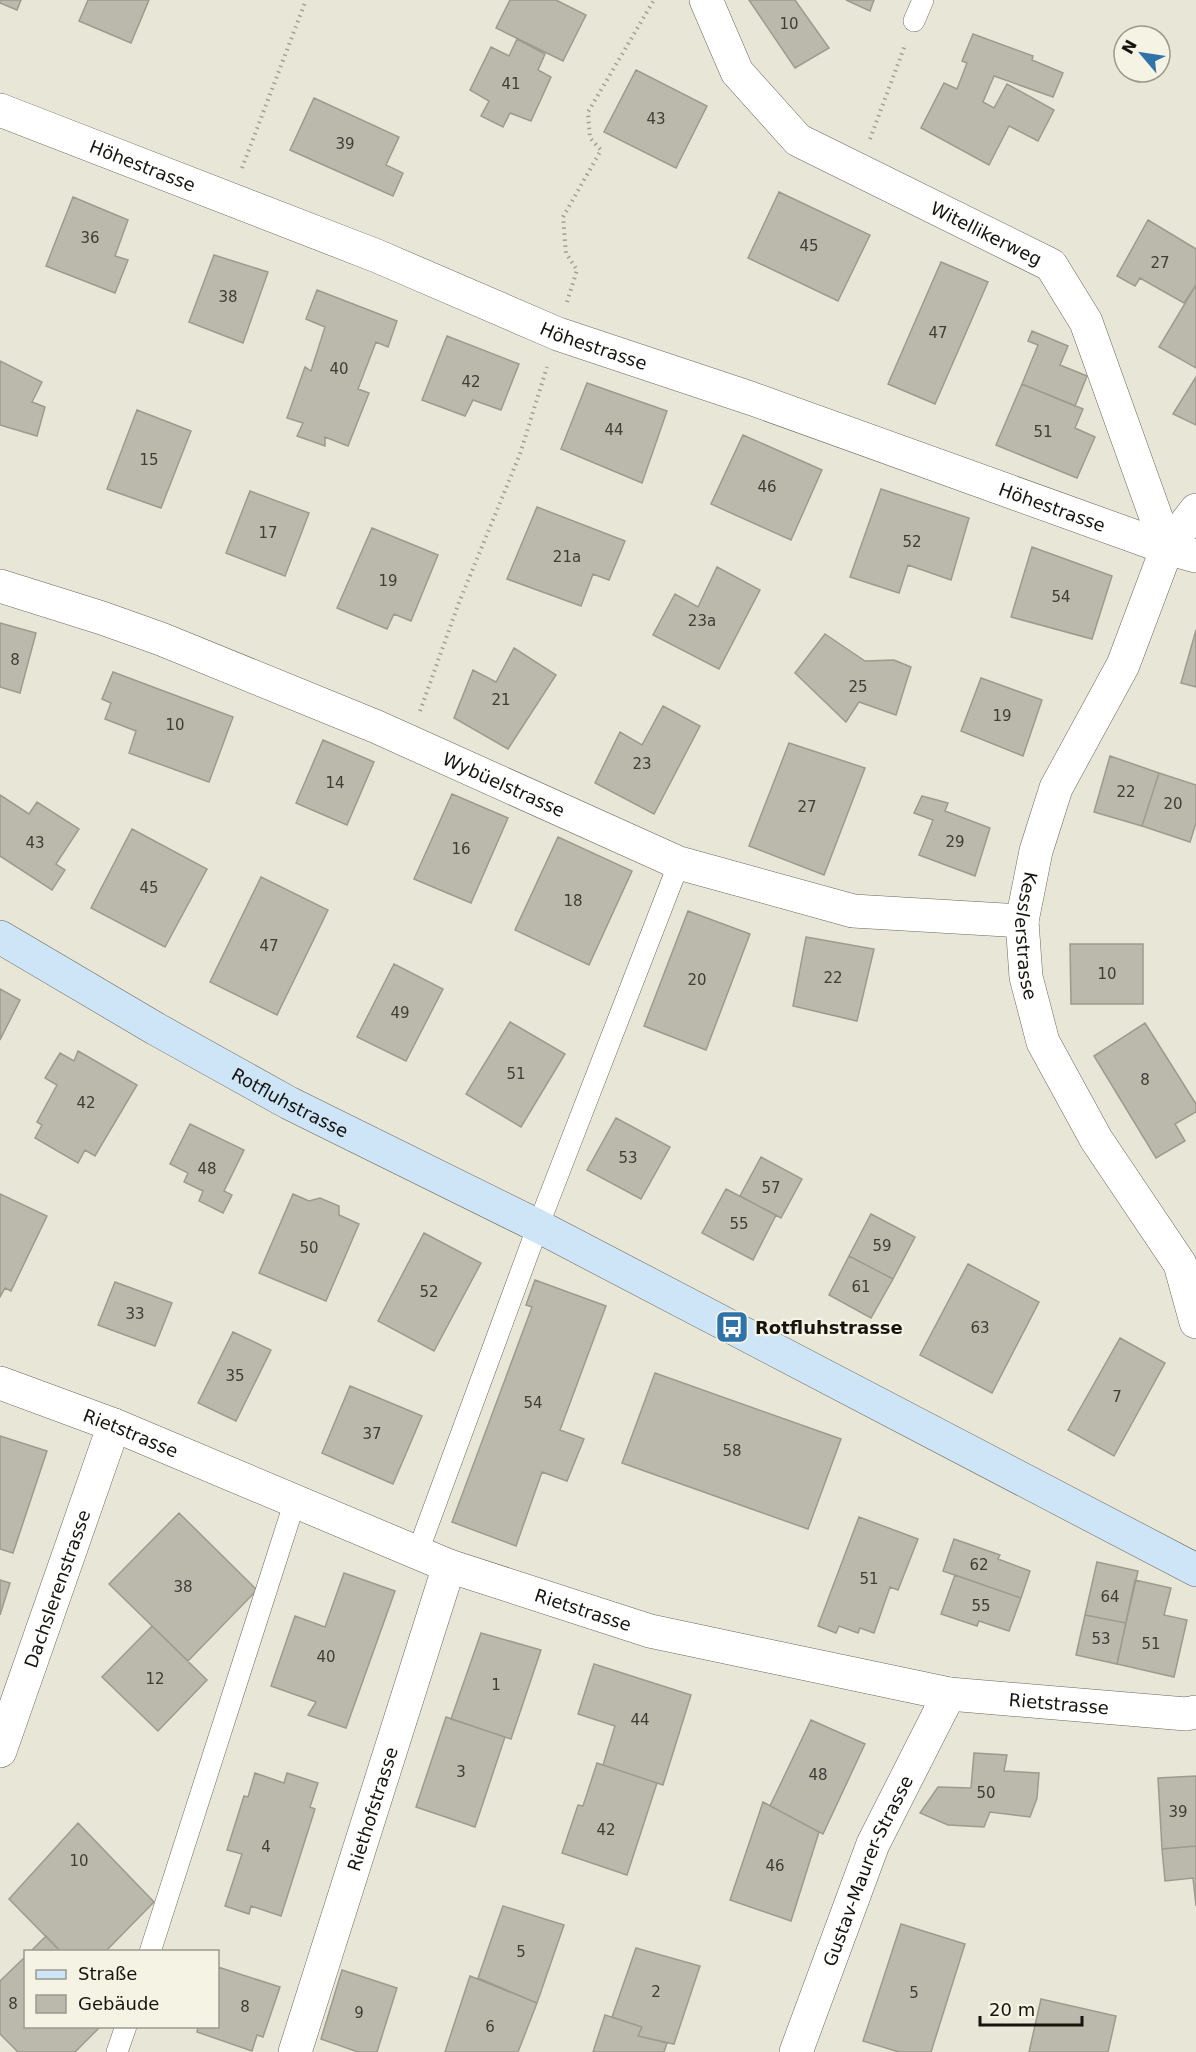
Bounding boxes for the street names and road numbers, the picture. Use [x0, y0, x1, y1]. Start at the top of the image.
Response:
street label: Höhestrasse [87, 135, 199, 195]
street label: Witellikerweg [928, 197, 1045, 269]
street label: Höhestrasse [537, 317, 650, 374]
street label: Höhestrasse [996, 478, 1108, 536]
street label: Wybüelstrasse [440, 748, 568, 821]
street label: Kesslerstrasse [1011, 870, 1042, 1002]
street label: Rotfluhstrasse [228, 1063, 352, 1141]
street label: Rietstrasse [81, 1404, 181, 1461]
street label: Dachslerenstrasse [19, 1507, 94, 1670]
street label: Rietstrasse [532, 1584, 634, 1635]
street label: Rietstrasse [1008, 1689, 1110, 1718]
street label: Riethofstrasse [343, 1744, 402, 1874]
street label: Gustav-Maurer-Strasse [818, 1772, 917, 1969]

